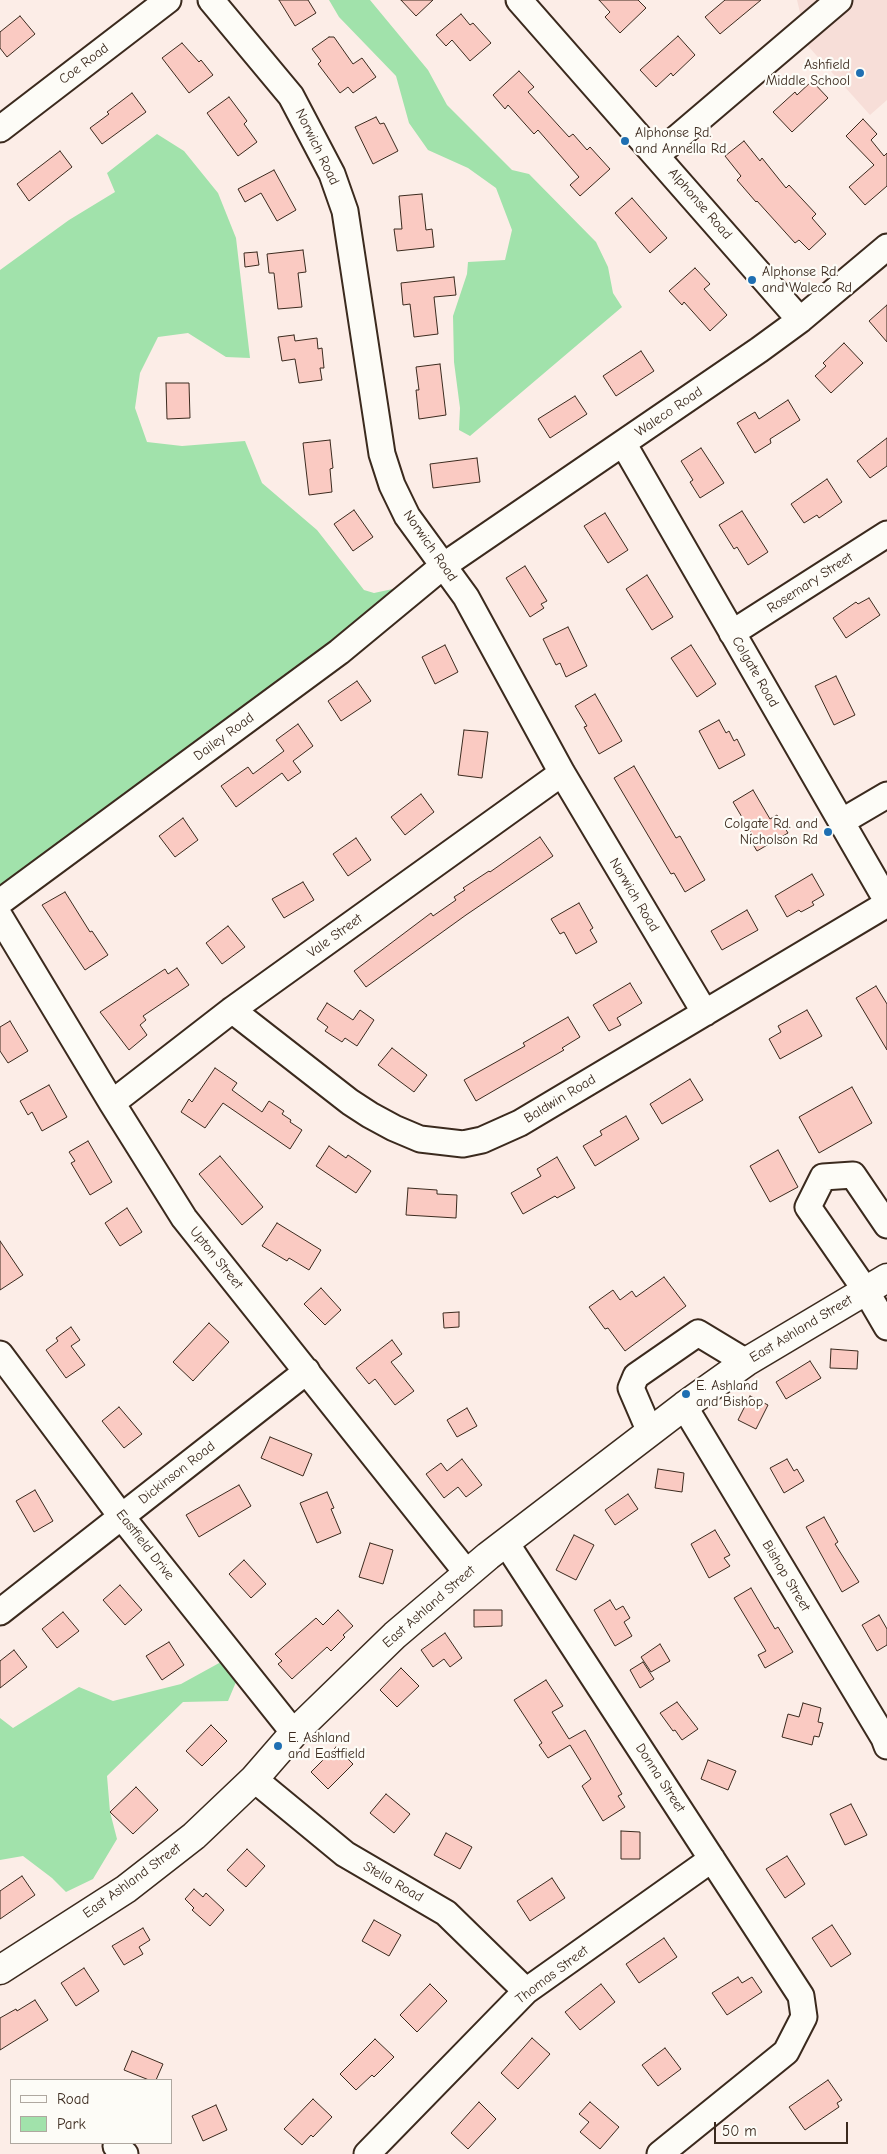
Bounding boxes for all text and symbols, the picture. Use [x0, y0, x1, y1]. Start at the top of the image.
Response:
street label: Coe Road [56, 40, 112, 88]
place label: Ashfield Middle School [766, 57, 850, 90]
marker: Ashfield Middle School [854, 67, 866, 79]
street label: Norwich Road [291, 106, 343, 188]
place label: Alphonse Rd. and Annella Rd [635, 125, 726, 158]
marker: Alphonse Rd. and Annella Rd [619, 135, 631, 147]
street label: Alphonse Road [664, 165, 736, 243]
place label: Alphonse Rd. and Waleco Rd [762, 264, 852, 296]
marker: Alphonse Rd. and Waleco Rd [746, 274, 758, 286]
street label: Waleco Road [632, 383, 706, 441]
street label: Norwich Road [399, 507, 461, 585]
street label: Rosemary Street [764, 549, 856, 617]
street label: Colgate Road [728, 633, 782, 711]
street label: Dailey Road [191, 710, 257, 764]
place label: Colgate Rd. and Nicholson Rd [724, 816, 818, 849]
marker: Colgate Rd. and Nicholson Rd [822, 826, 834, 838]
street label: Norwich Road [605, 855, 663, 935]
street label: Vale Street [304, 910, 366, 962]
street label: Baldwin Road [521, 1071, 599, 1127]
street label: Upton Street [186, 1223, 246, 1293]
street label: East Ashland Street [747, 1292, 855, 1366]
place label: E. Ashland and Bishop [696, 1378, 763, 1410]
marker: E. Ashland and Bishop [680, 1388, 692, 1400]
street label: Dickinson Road [135, 1438, 219, 1508]
street label: Eastfield Drive [112, 1506, 178, 1584]
street label: Bishop Street [758, 1537, 814, 1615]
street label: East Ashland Street [379, 1562, 479, 1652]
place label: E. Ashland and Eastfield [288, 1730, 365, 1762]
marker: E. Ashland and Eastfield [272, 1740, 284, 1752]
street label: Donna Street [632, 1740, 688, 1816]
street label: East Ashland Street [80, 1840, 184, 1922]
street label: Stella Road [360, 1858, 426, 1906]
street label: Thomas Street [512, 1942, 592, 2008]
legend [10, 2079, 172, 2144]
text: Road [57, 2090, 89, 2108]
scale bar [717, 2112, 851, 2144]
text: Park [57, 2115, 86, 2133]
text: 50 m [722, 2122, 757, 2140]

